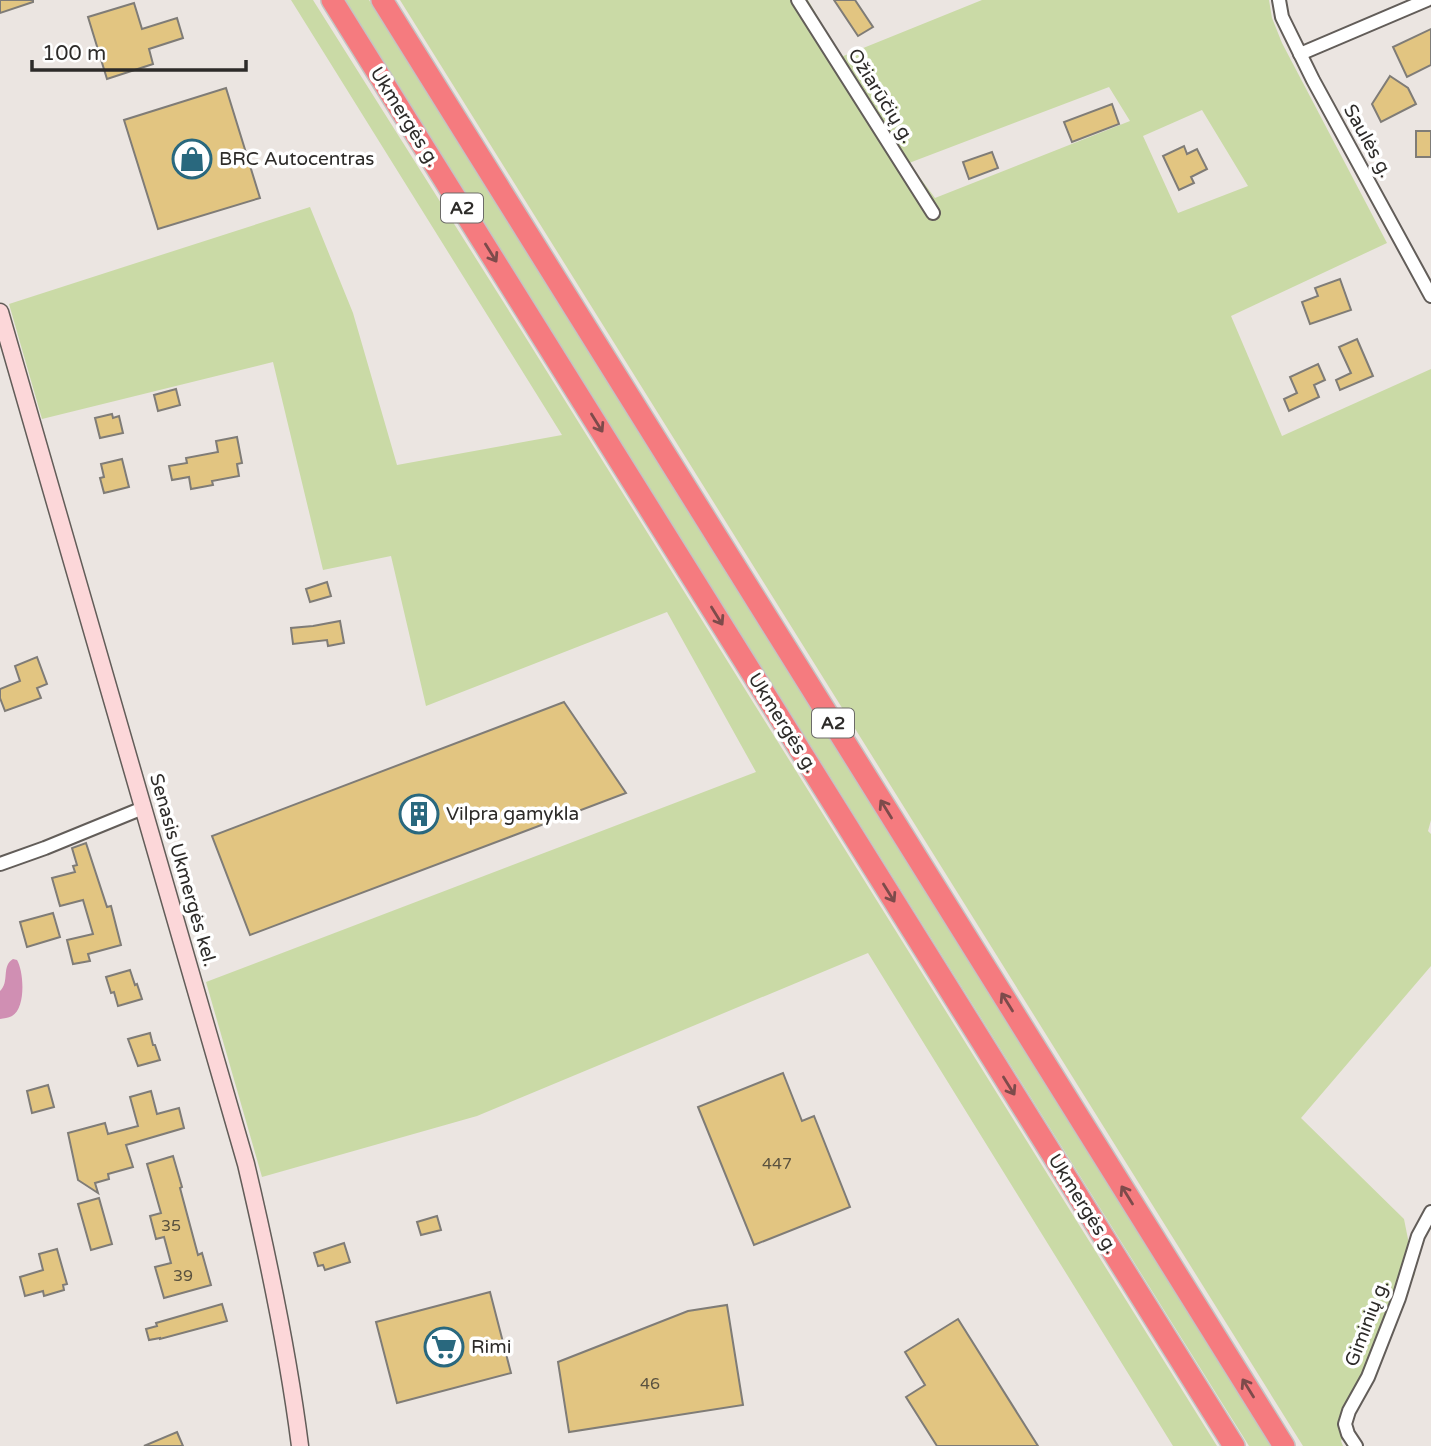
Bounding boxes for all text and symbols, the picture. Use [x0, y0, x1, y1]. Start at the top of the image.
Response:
scale bar [32, 28, 245, 72]
text: 100 m [42, 41, 106, 66]
street label: Ožiarūčių g. [843, 45, 919, 147]
street label: Ukmergės g. [366, 63, 444, 171]
street label: Saulės g. [1339, 101, 1397, 181]
shop icon: BRC Autocentras [171, 138, 213, 180]
place label: BRC Autocentras [219, 148, 374, 170]
road number: A2 [441, 194, 483, 223]
one-way arrow [484, 243, 498, 263]
one-way arrow [589, 413, 604, 432]
one-way arrow [710, 606, 724, 626]
street label: Ukmergės g. [744, 669, 822, 777]
road number: A2 [812, 708, 854, 738]
street label: Senasis Ukmergės kel. [145, 771, 221, 969]
building icon: Vilpra gamykla [398, 793, 440, 835]
one-way arrow [879, 800, 894, 819]
place label: Vilpra gamykla [446, 803, 579, 825]
one-way arrow [882, 882, 896, 902]
one-way arrow [999, 993, 1014, 1012]
one-way arrow [1002, 1075, 1016, 1095]
street label: Ukmergės g. [1044, 1150, 1122, 1258]
house number: 447 [762, 1154, 792, 1174]
one-way arrow [1120, 1186, 1135, 1205]
house number: 35 [161, 1216, 181, 1236]
house number: 39 [173, 1266, 193, 1286]
street label: Giminių g. [1340, 1277, 1394, 1369]
supermarket icon: Rimi [423, 1326, 465, 1368]
place label: Rimi [471, 1336, 511, 1358]
house number: 46 [640, 1374, 660, 1394]
one-way arrow [1240, 1379, 1255, 1398]

